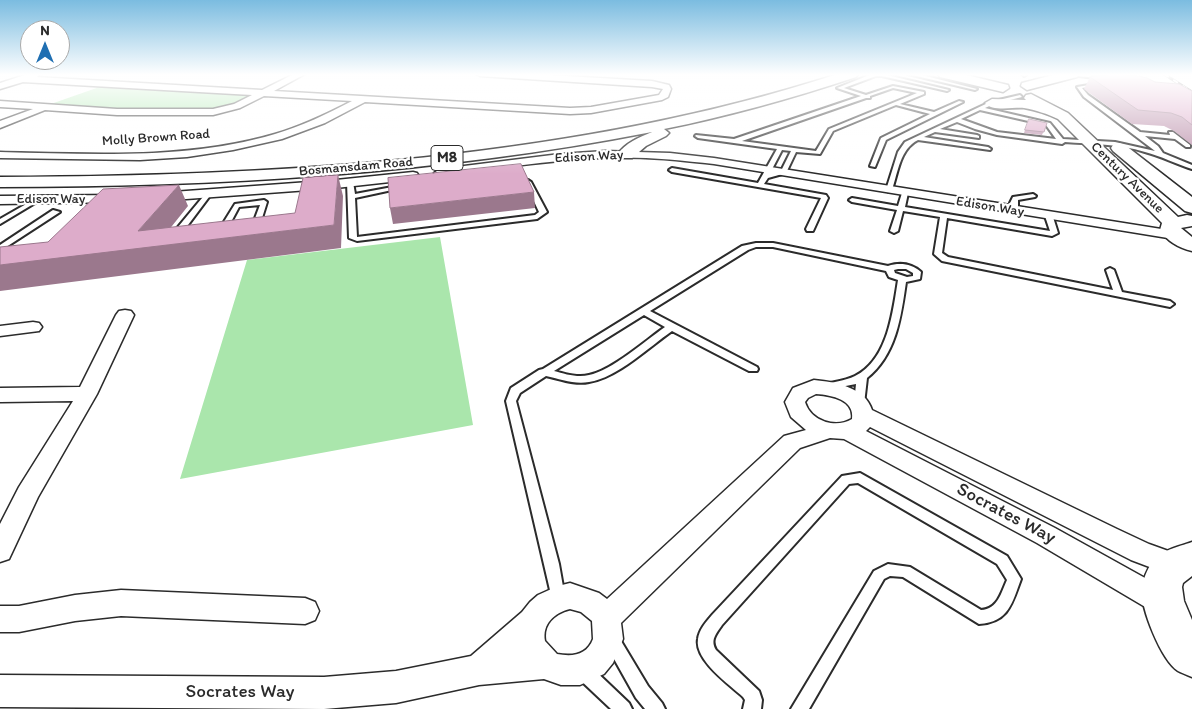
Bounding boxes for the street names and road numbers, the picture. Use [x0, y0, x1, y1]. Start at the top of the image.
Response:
street label: Molly Brown Road [101, 126, 211, 150]
street label: Century Avenue [1087, 139, 1167, 217]
road number: M8 [431, 146, 463, 170]
street label: Edison Way [554, 147, 624, 167]
street label: Bosmansdam Road [298, 154, 414, 180]
street label: Edison Way [17, 191, 85, 207]
street label: Edison Way [955, 193, 1025, 221]
street label: Socrates Way [953, 478, 1059, 550]
street label: Socrates Way [185, 681, 295, 703]

